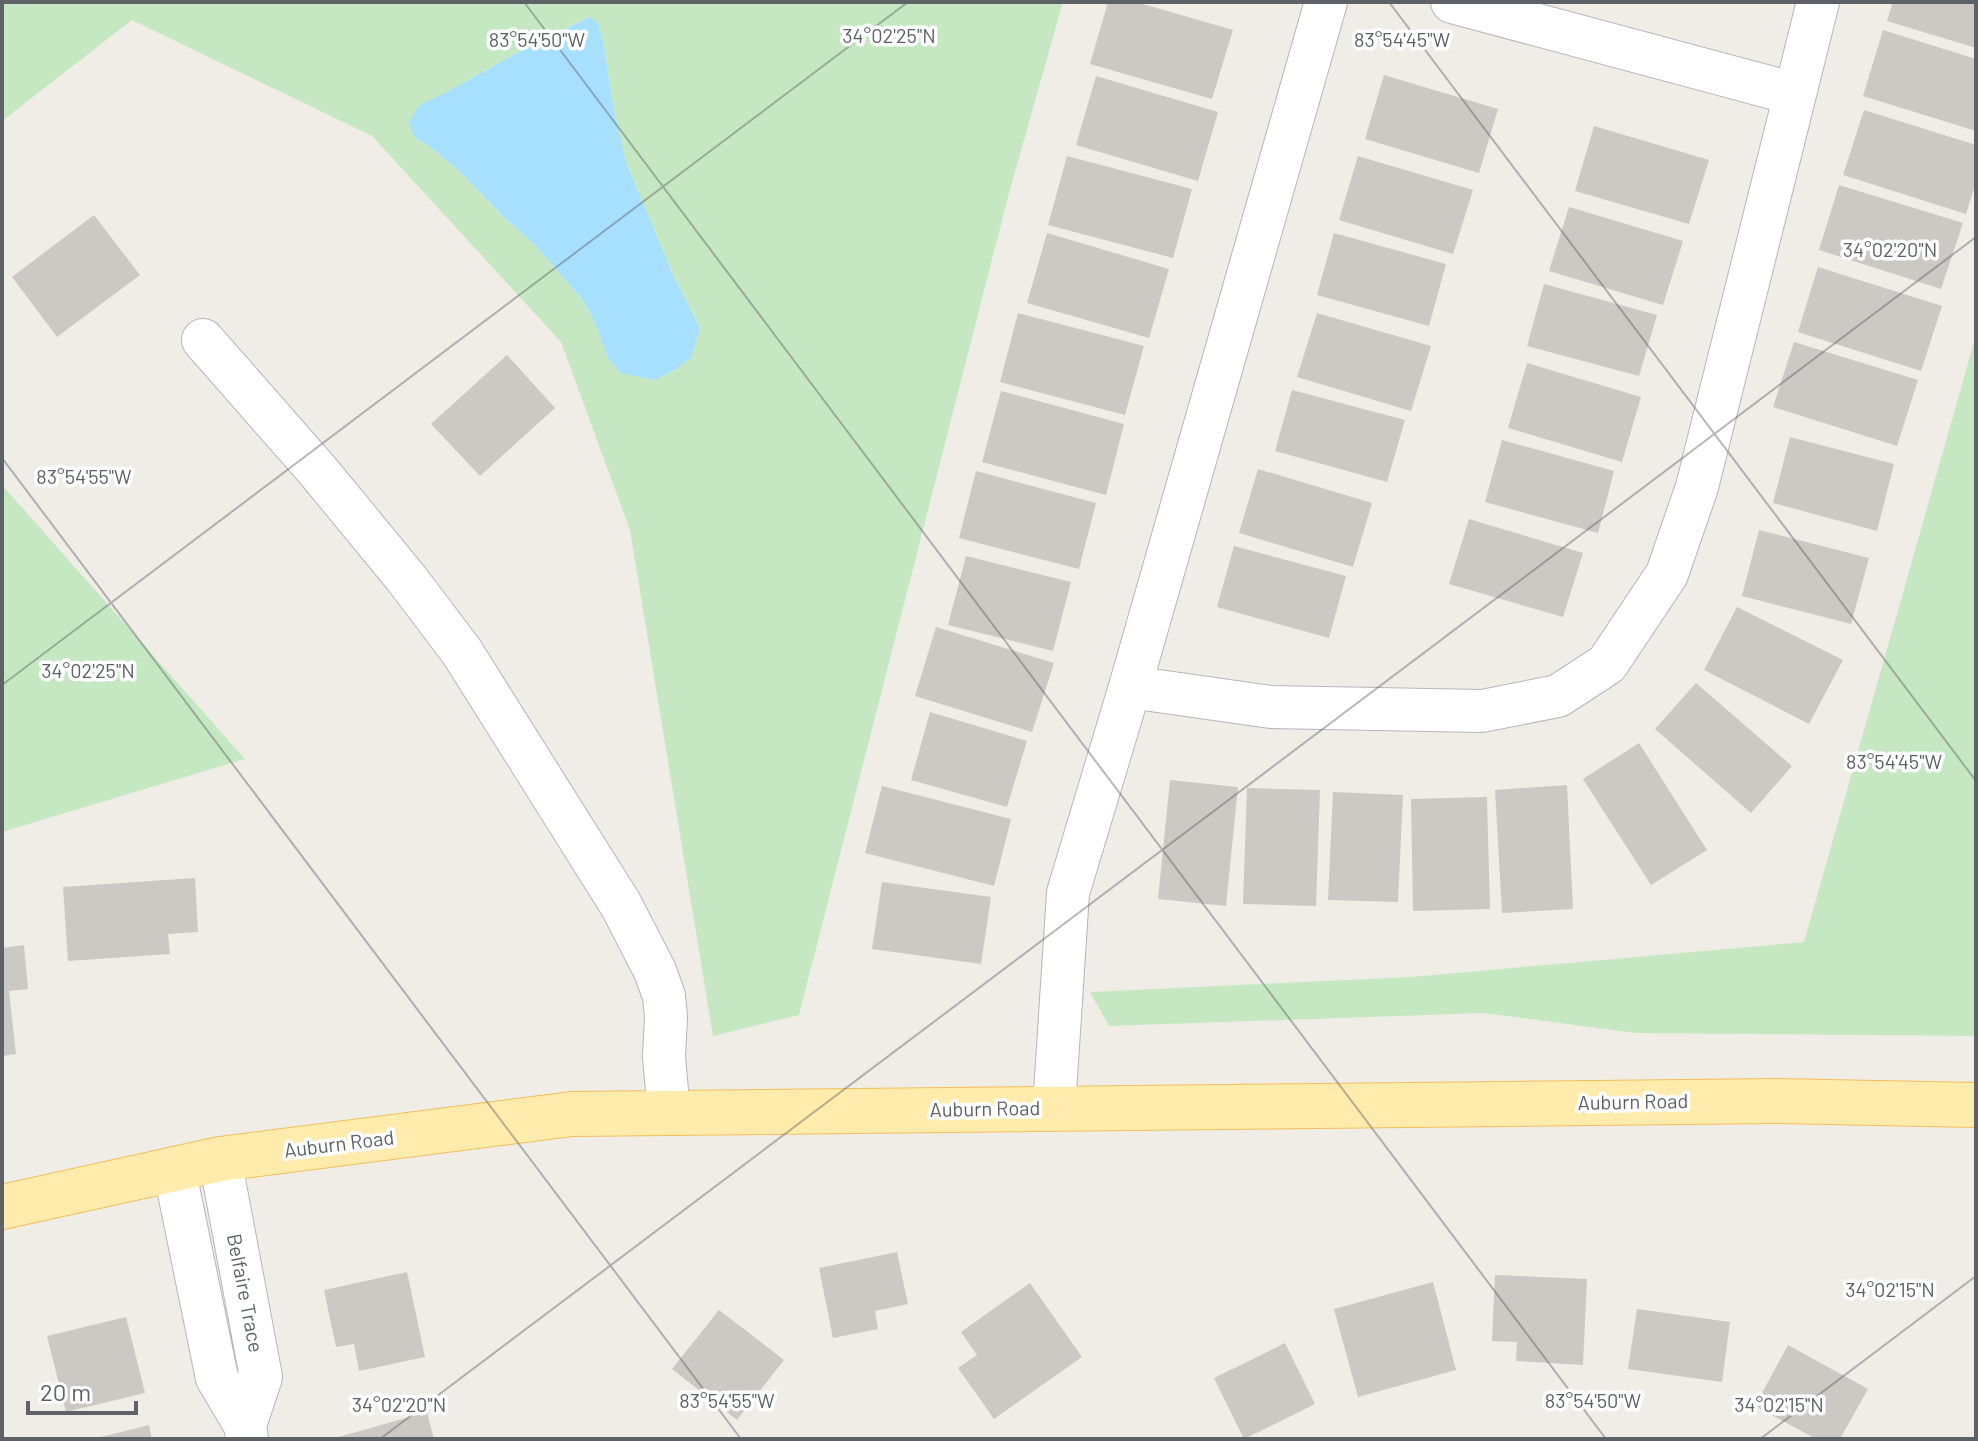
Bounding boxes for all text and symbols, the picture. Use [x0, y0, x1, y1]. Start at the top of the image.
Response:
text: 34°02'25"N [842, 23, 936, 47]
text: 83°54'50"W [489, 27, 586, 51]
text: 83°54'45"W [1354, 27, 1450, 51]
text: 34°02'20"N [1843, 237, 1937, 261]
text: 83°54'55"W [36, 464, 132, 488]
text: 34°02'25"N [41, 658, 135, 682]
text: 83°54'45"W [1846, 749, 1942, 773]
street label: Auburn Road [1577, 1088, 1689, 1114]
street label: Auburn Road [929, 1095, 1041, 1121]
street label: Auburn Road [282, 1124, 395, 1162]
street label: Belfaire Trace [223, 1231, 269, 1354]
text: 34°02'15"N [1845, 1277, 1935, 1301]
scale bar [28, 1365, 136, 1415]
text: 20 m [40, 1377, 91, 1406]
text: 83°54'55"W [679, 1388, 775, 1412]
text: 83°54'50"W [1545, 1388, 1642, 1412]
text: 34°02'20"N [352, 1392, 446, 1416]
text: 34°02'15"N [1734, 1392, 1824, 1416]

